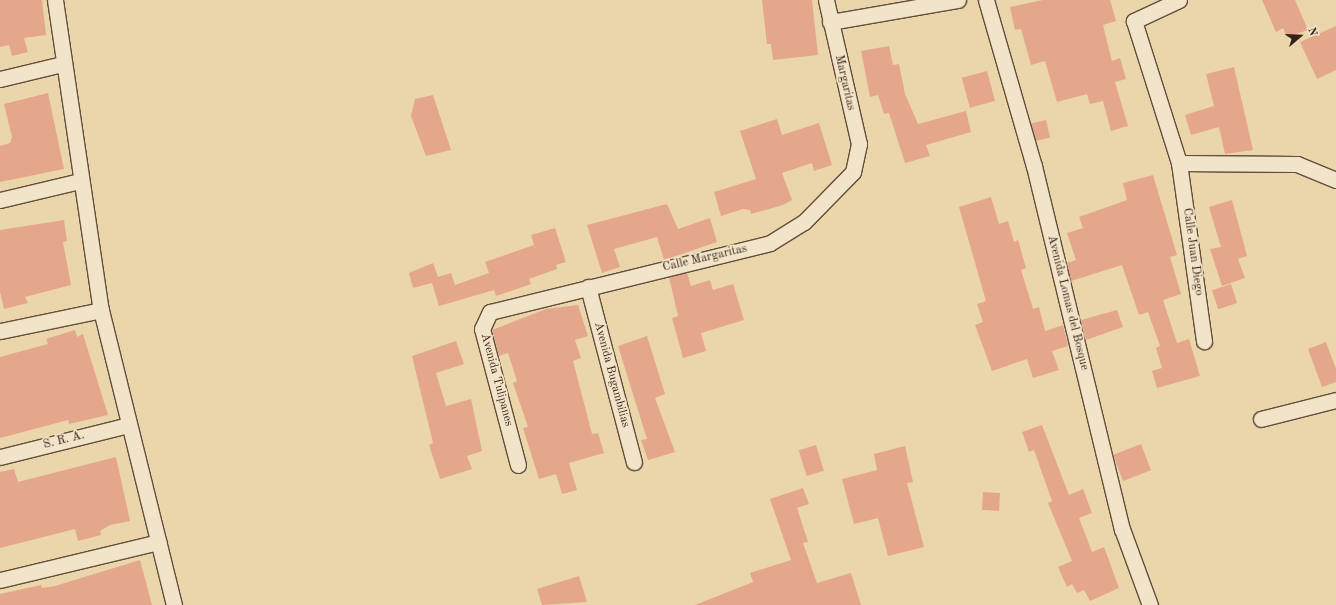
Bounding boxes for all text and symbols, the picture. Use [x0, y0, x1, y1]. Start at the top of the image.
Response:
north arrow [1280, 16, 1320, 56]
text: N [1305, 26, 1318, 38]
street label: Margaritas [831, 54, 857, 112]
street label: Calle Juan Diego [1179, 207, 1205, 297]
street label: Avenida Lomas del Bosque [1043, 234, 1091, 372]
street label: Calle Margaritas [661, 242, 749, 276]
street label: Avenida Bugambilias [590, 321, 632, 429]
street label: Avenida Tulipanes [477, 332, 515, 428]
street label: S. R. A. [42, 429, 86, 453]

